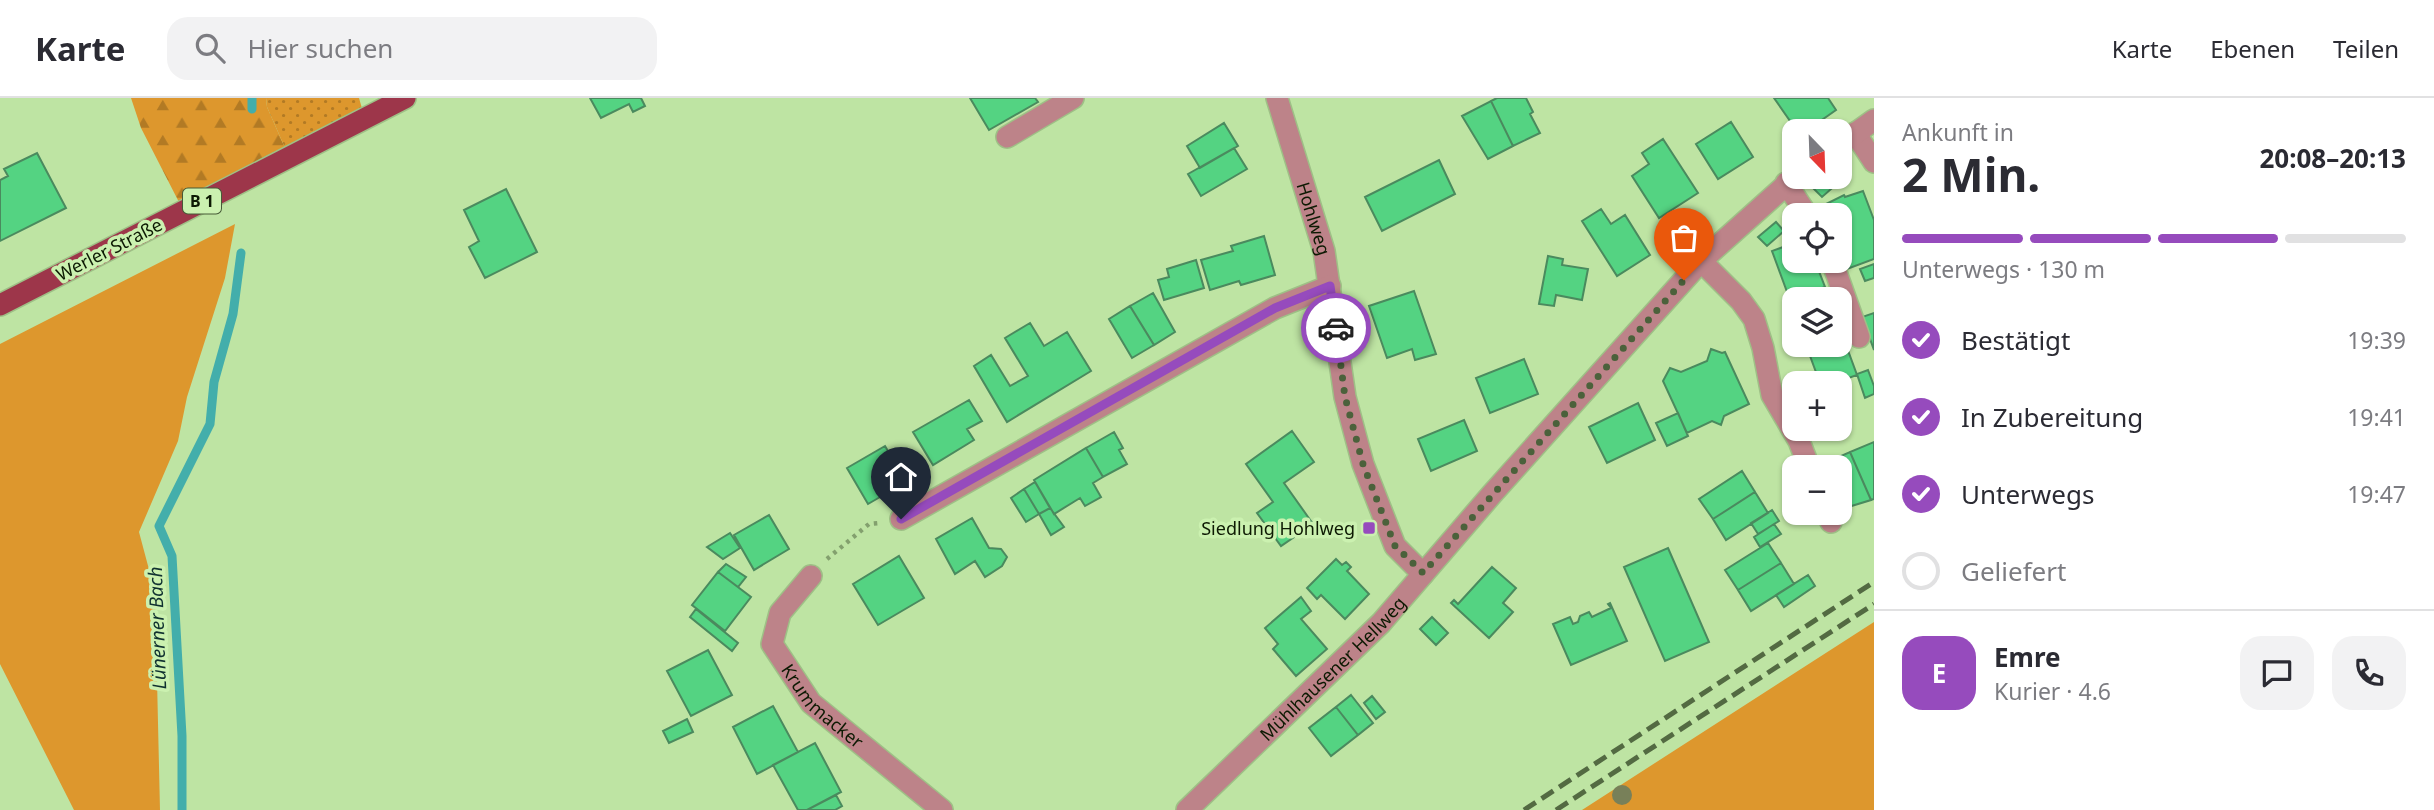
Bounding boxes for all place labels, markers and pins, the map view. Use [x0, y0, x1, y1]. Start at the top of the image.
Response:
pin [1654, 208, 1714, 280]
pin [871, 447, 931, 519]
place label: Siedlung Hohlweg [1201, 516, 1355, 540]
marker: Siedlung Hohlweg [1361, 520, 1377, 536]

